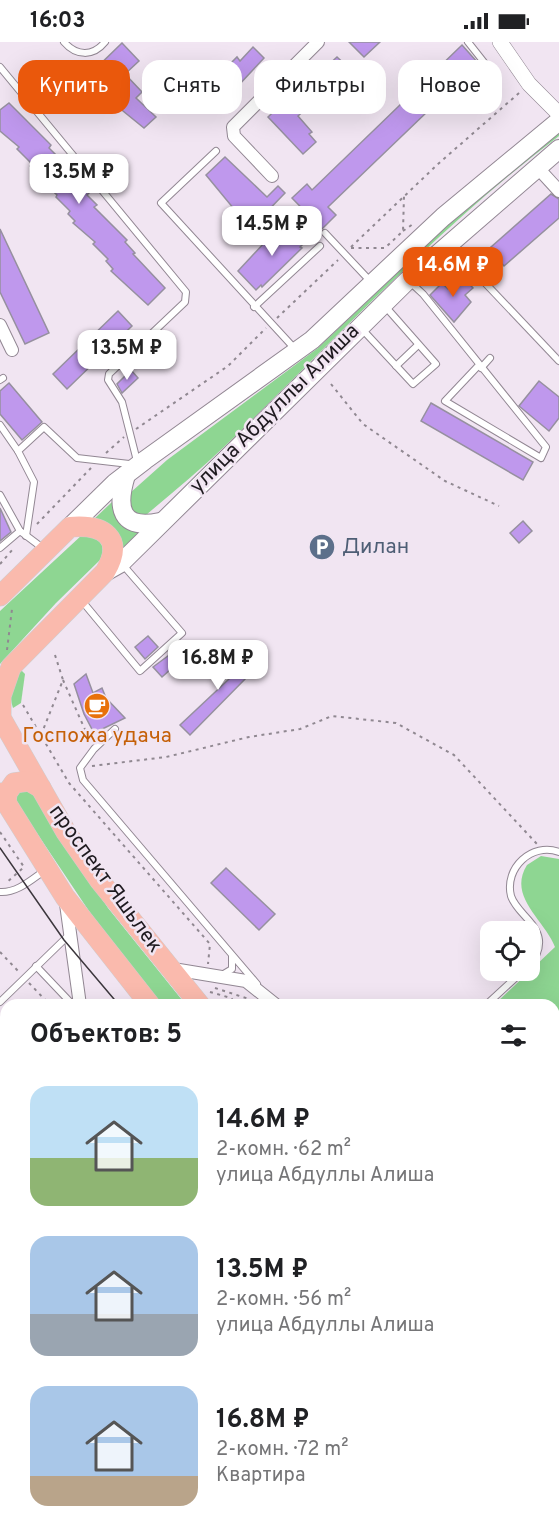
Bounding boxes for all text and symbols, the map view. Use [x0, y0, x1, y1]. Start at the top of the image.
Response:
text: 16:03 [30, 8, 85, 35]
chip: Купить [18, 60, 130, 114]
chip: Снять [142, 60, 242, 114]
chip: Фильтры [254, 60, 386, 114]
chip: Новое [398, 60, 502, 114]
pin: 13.5M ₽ [24, 154, 134, 205]
text: 13.5M ₽ [44, 160, 114, 186]
pin: 14.5M ₽ [217, 206, 327, 257]
text: 14.5M ₽ [236, 212, 308, 238]
pin: 14.6M ₽ [398, 247, 508, 298]
text: 14.6M ₽ [417, 253, 489, 279]
street label: улица Абдуллы Алиша [184, 318, 366, 500]
pin: 13.5M ₽ [72, 330, 182, 381]
text: 13.5M ₽ [92, 336, 162, 362]
parking icon: Дилан [307, 532, 337, 562]
place label: Дилан [342, 534, 409, 561]
pin: 16.8M ₽ [163, 640, 273, 691]
text: 16.8M ₽ [182, 646, 254, 672]
cafe icon: Госпожа удача [82, 691, 112, 721]
place label: Госпожа удача [22, 723, 172, 750]
street label: проспект Яшьлек [42, 800, 168, 958]
map controls [480, 921, 540, 981]
button: locate [480, 921, 540, 981]
text: Объектов: 5 [30, 1019, 182, 1052]
icon: filters [497, 1019, 530, 1052]
text: 14.6M ₽ [216, 1104, 310, 1137]
icon: home [78, 1110, 150, 1182]
text: 2-комн. · 62 m² [216, 1137, 351, 1163]
text: улица Абдуллы Алиша [216, 1163, 434, 1189]
text: 13.5M ₽ [216, 1254, 308, 1287]
icon: home [78, 1260, 150, 1332]
text: 2-комн. · 56 m² [216, 1287, 351, 1313]
text: улица Абдуллы Алиша [216, 1313, 434, 1339]
text: 16.8M ₽ [216, 1404, 310, 1437]
icon: home [78, 1410, 150, 1482]
text: 2-комн. · 72 m² [216, 1437, 348, 1463]
text: Квартира [216, 1463, 305, 1489]

